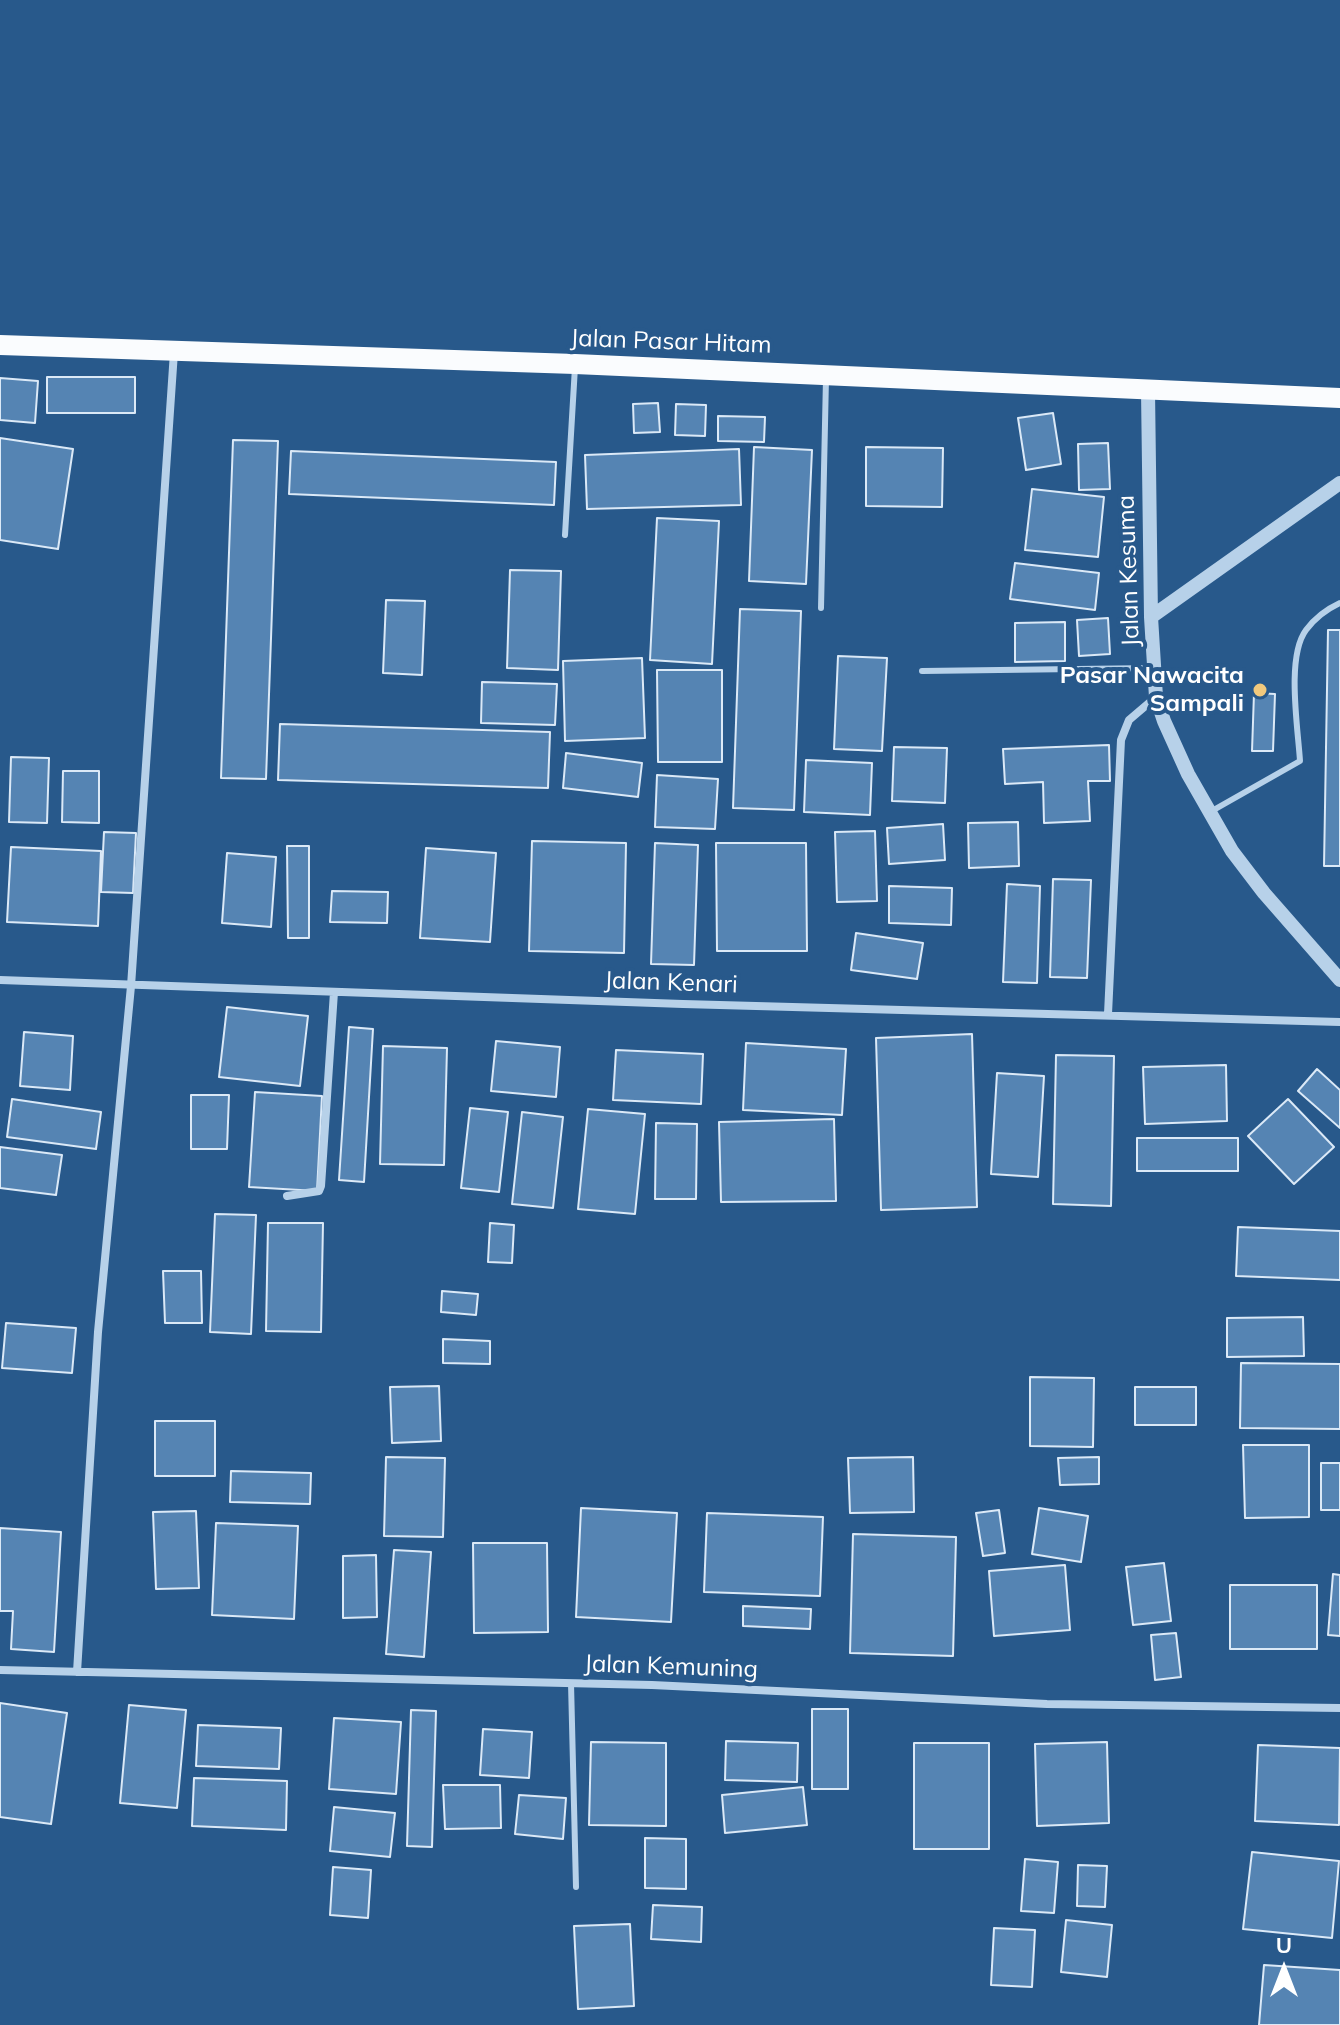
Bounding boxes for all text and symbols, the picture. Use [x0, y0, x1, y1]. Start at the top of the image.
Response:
street label: Jalan Pasar Hitam [570, 324, 772, 360]
street label: Jalan Kesuma [1112, 495, 1146, 647]
place label: Pasar Nawacita Sampali [1060, 662, 1244, 718]
marker: Pasar Nawacita Sampali [1251, 681, 1269, 699]
street label: Jalan Kenari [604, 966, 738, 1000]
street label: Jalan Kemuning [584, 1650, 758, 1684]
north arrow [1244, 1929, 1324, 2009]
text: U [1276, 1931, 1292, 1959]

